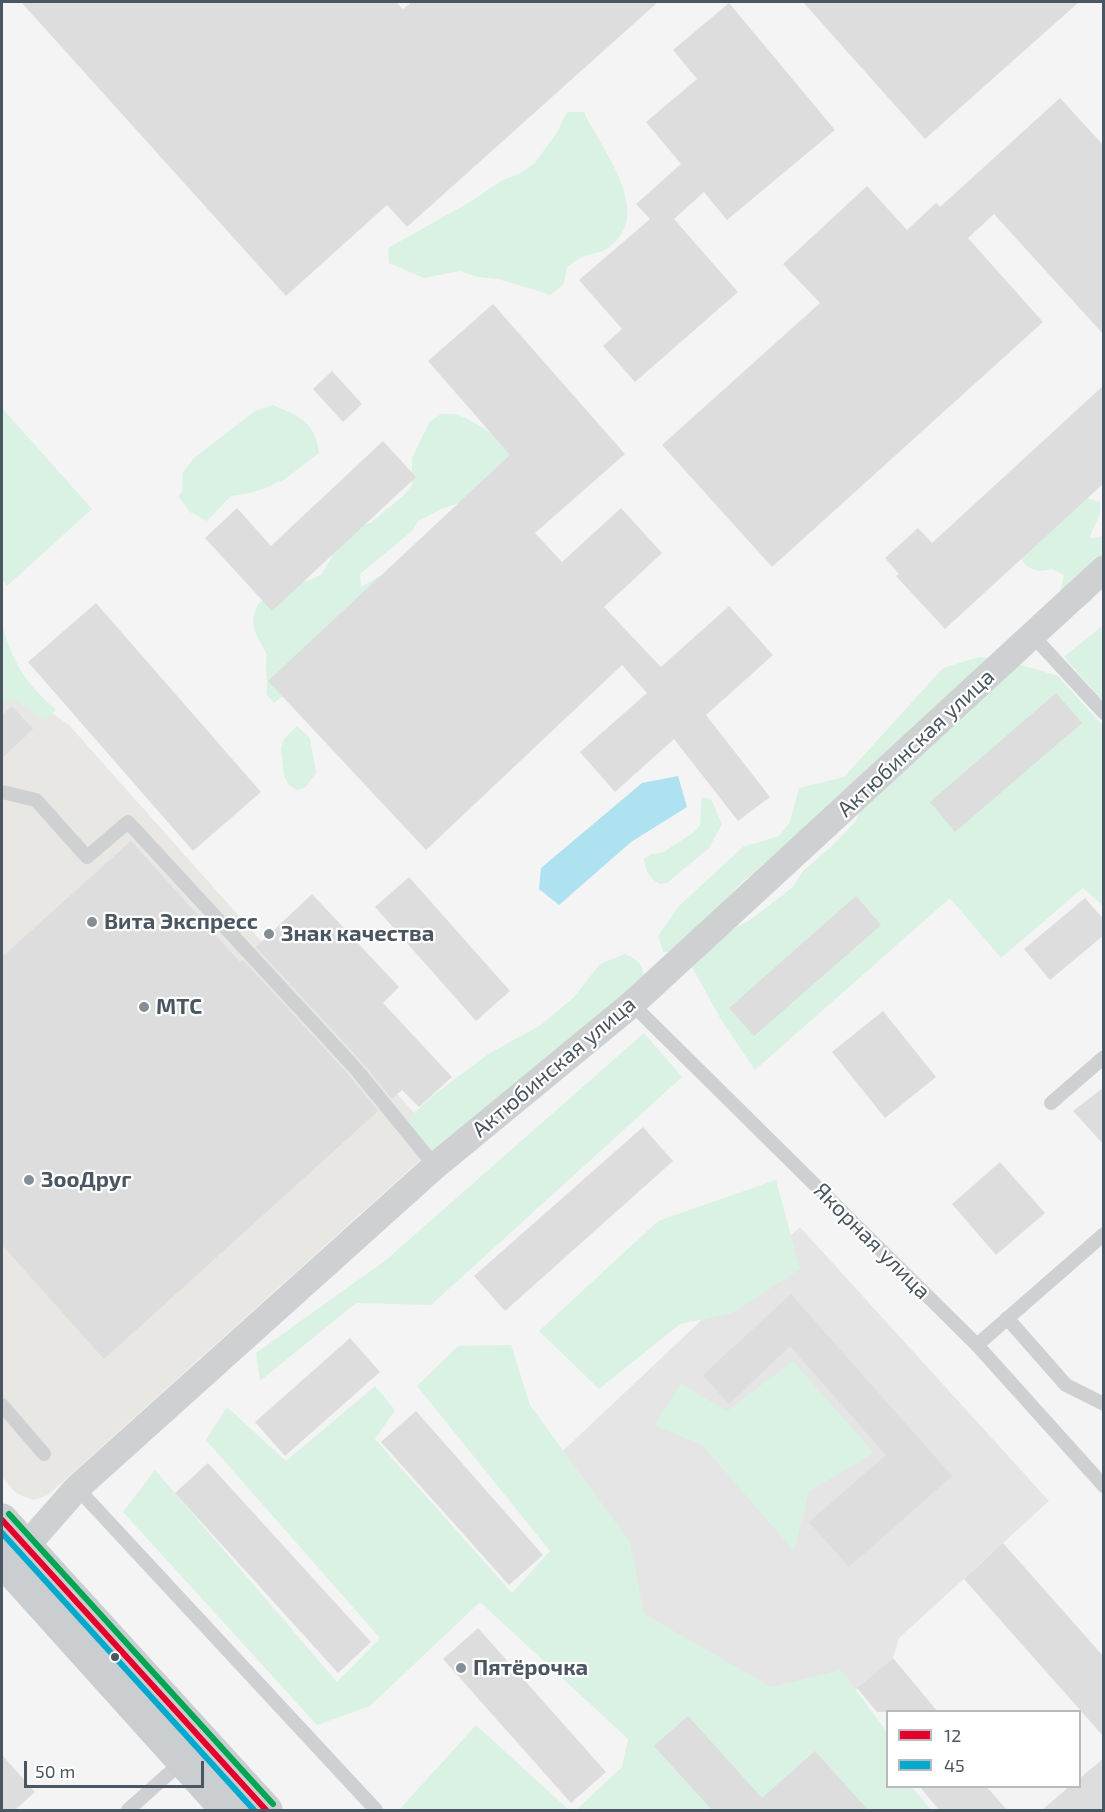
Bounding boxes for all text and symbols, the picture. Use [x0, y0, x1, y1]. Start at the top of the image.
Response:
street label: Актюбинская улица [832, 663, 1000, 823]
place label: Вита Экспресс [104, 909, 258, 935]
marker: Вита Экспресс [85, 915, 99, 929]
place label: Знак качества [281, 921, 434, 947]
marker: Знак качества [262, 927, 276, 941]
street label: Актюбинская улица [467, 991, 641, 1143]
place label: МТС [156, 994, 202, 1020]
marker: МТС [137, 1000, 151, 1014]
place label: ЗооДруг [41, 1167, 132, 1193]
marker: ЗооДруг [22, 1173, 36, 1187]
street label: Якорная улица [808, 1177, 936, 1305]
unlabelled marker [109, 1651, 121, 1663]
place label: Пятёрочка [473, 1655, 588, 1681]
marker: Пятёрочка [454, 1661, 468, 1675]
legend [886, 1710, 1081, 1788]
text: 12 [944, 1724, 961, 1746]
scale bar [27, 1749, 207, 1787]
text: 45 [944, 1754, 965, 1776]
text: 50 m [35, 1760, 75, 1782]

